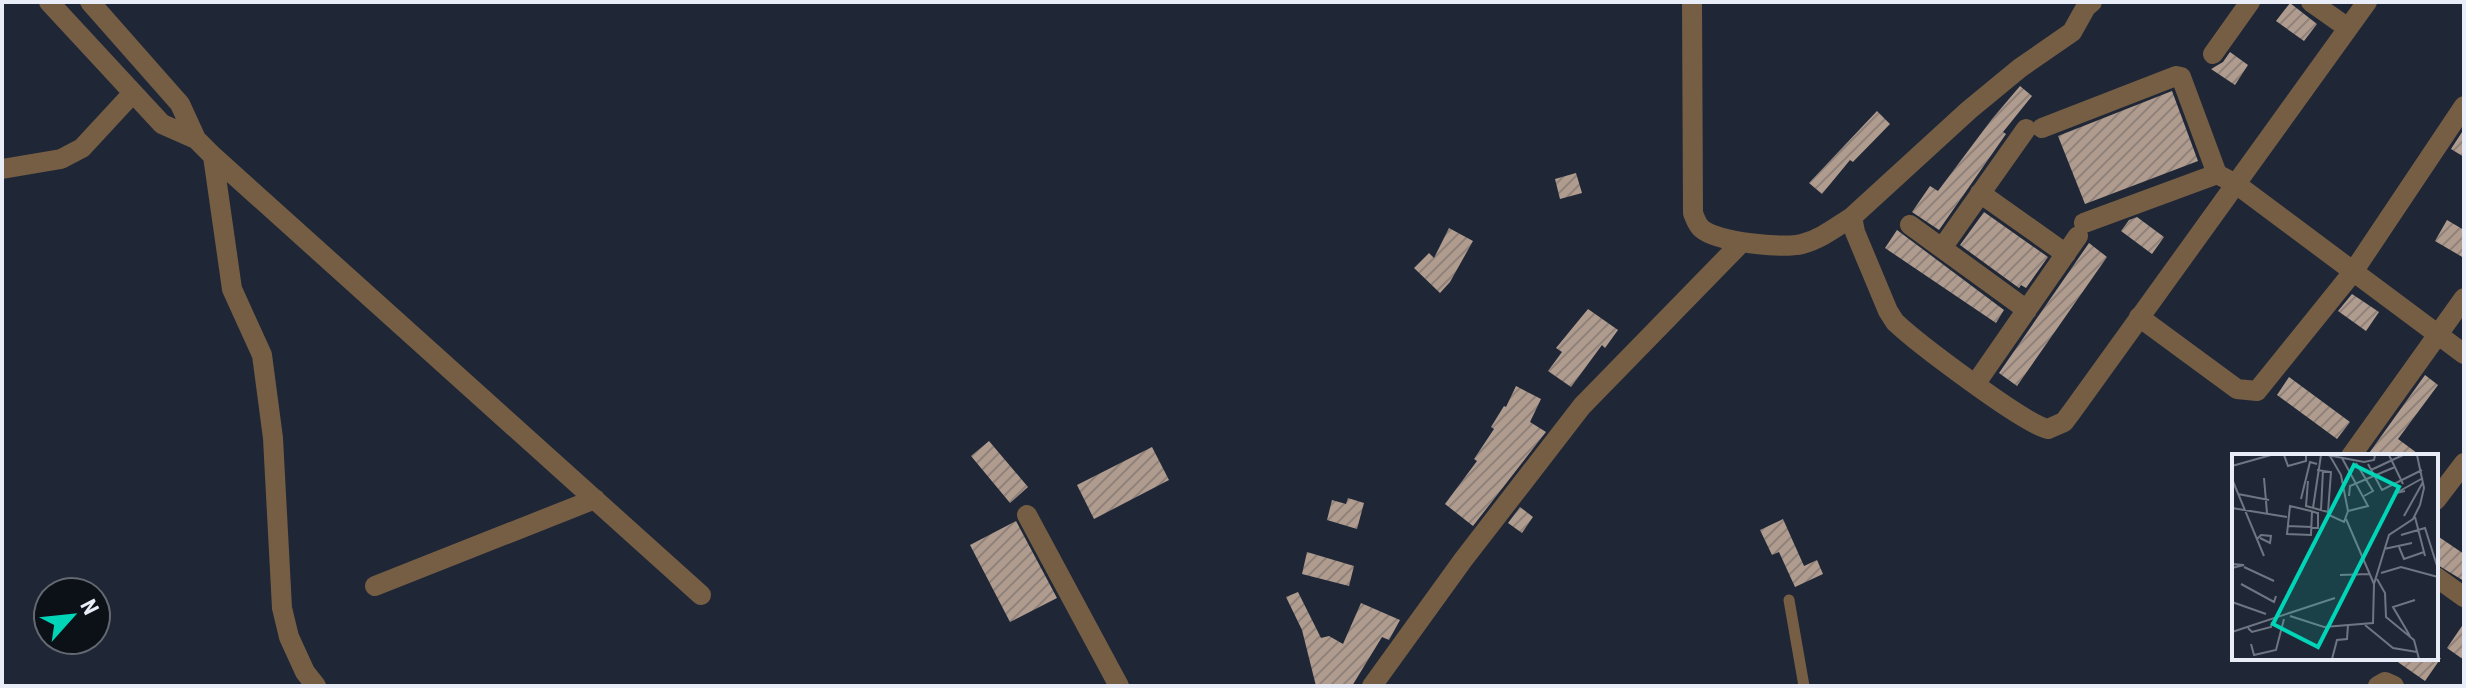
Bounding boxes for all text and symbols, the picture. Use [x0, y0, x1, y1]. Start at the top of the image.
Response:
inset map [2232, 454, 2438, 660]
north arrow [32, 576, 112, 656]
text: N [75, 595, 104, 619]

